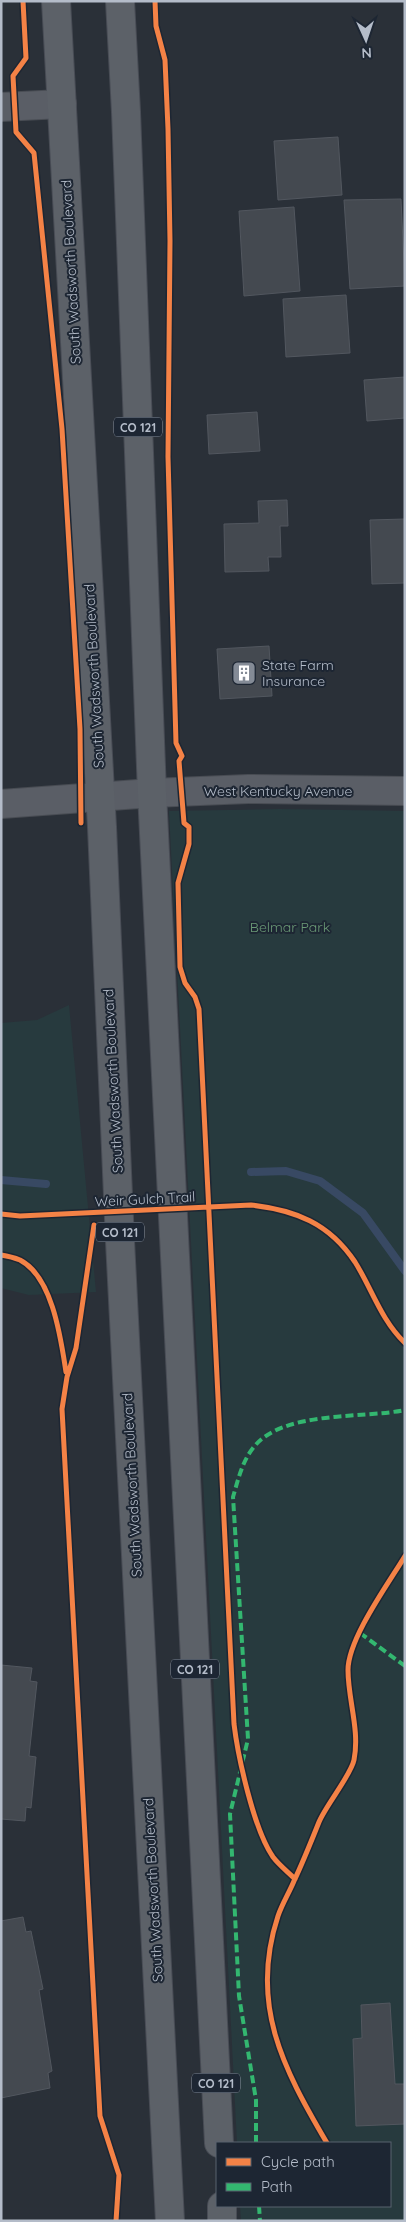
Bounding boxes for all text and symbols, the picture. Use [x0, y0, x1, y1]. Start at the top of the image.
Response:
north arrow [341, 15, 391, 65]
text: N [361, 44, 372, 62]
street label: South Wadsworth Boulevard [57, 179, 85, 365]
road number: CO 121 [114, 418, 162, 437]
street label: South Wadsworth Boulevard [80, 583, 108, 769]
place label: State Farm Insurance [262, 656, 334, 690]
building icon: State Farm Insurance [231, 660, 257, 686]
street label: West Kentucky Avenue [204, 782, 352, 800]
park label: Belmar Park [250, 918, 330, 936]
street label: South Wadsworth Boulevard [99, 988, 127, 1174]
street label: Weir Gulch Trail [94, 1187, 196, 1211]
road number: CO 121 [96, 1222, 144, 1242]
street label: South Wadsworth Boulevard [118, 1392, 146, 1578]
road number: CO 121 [171, 1660, 219, 1678]
street label: South Wadsworth Boulevard [139, 1797, 167, 1983]
road number: CO 121 [192, 2074, 240, 2092]
legend [216, 2142, 391, 2207]
text: Cycle path [261, 2152, 335, 2171]
text: Path [261, 2177, 293, 2196]

